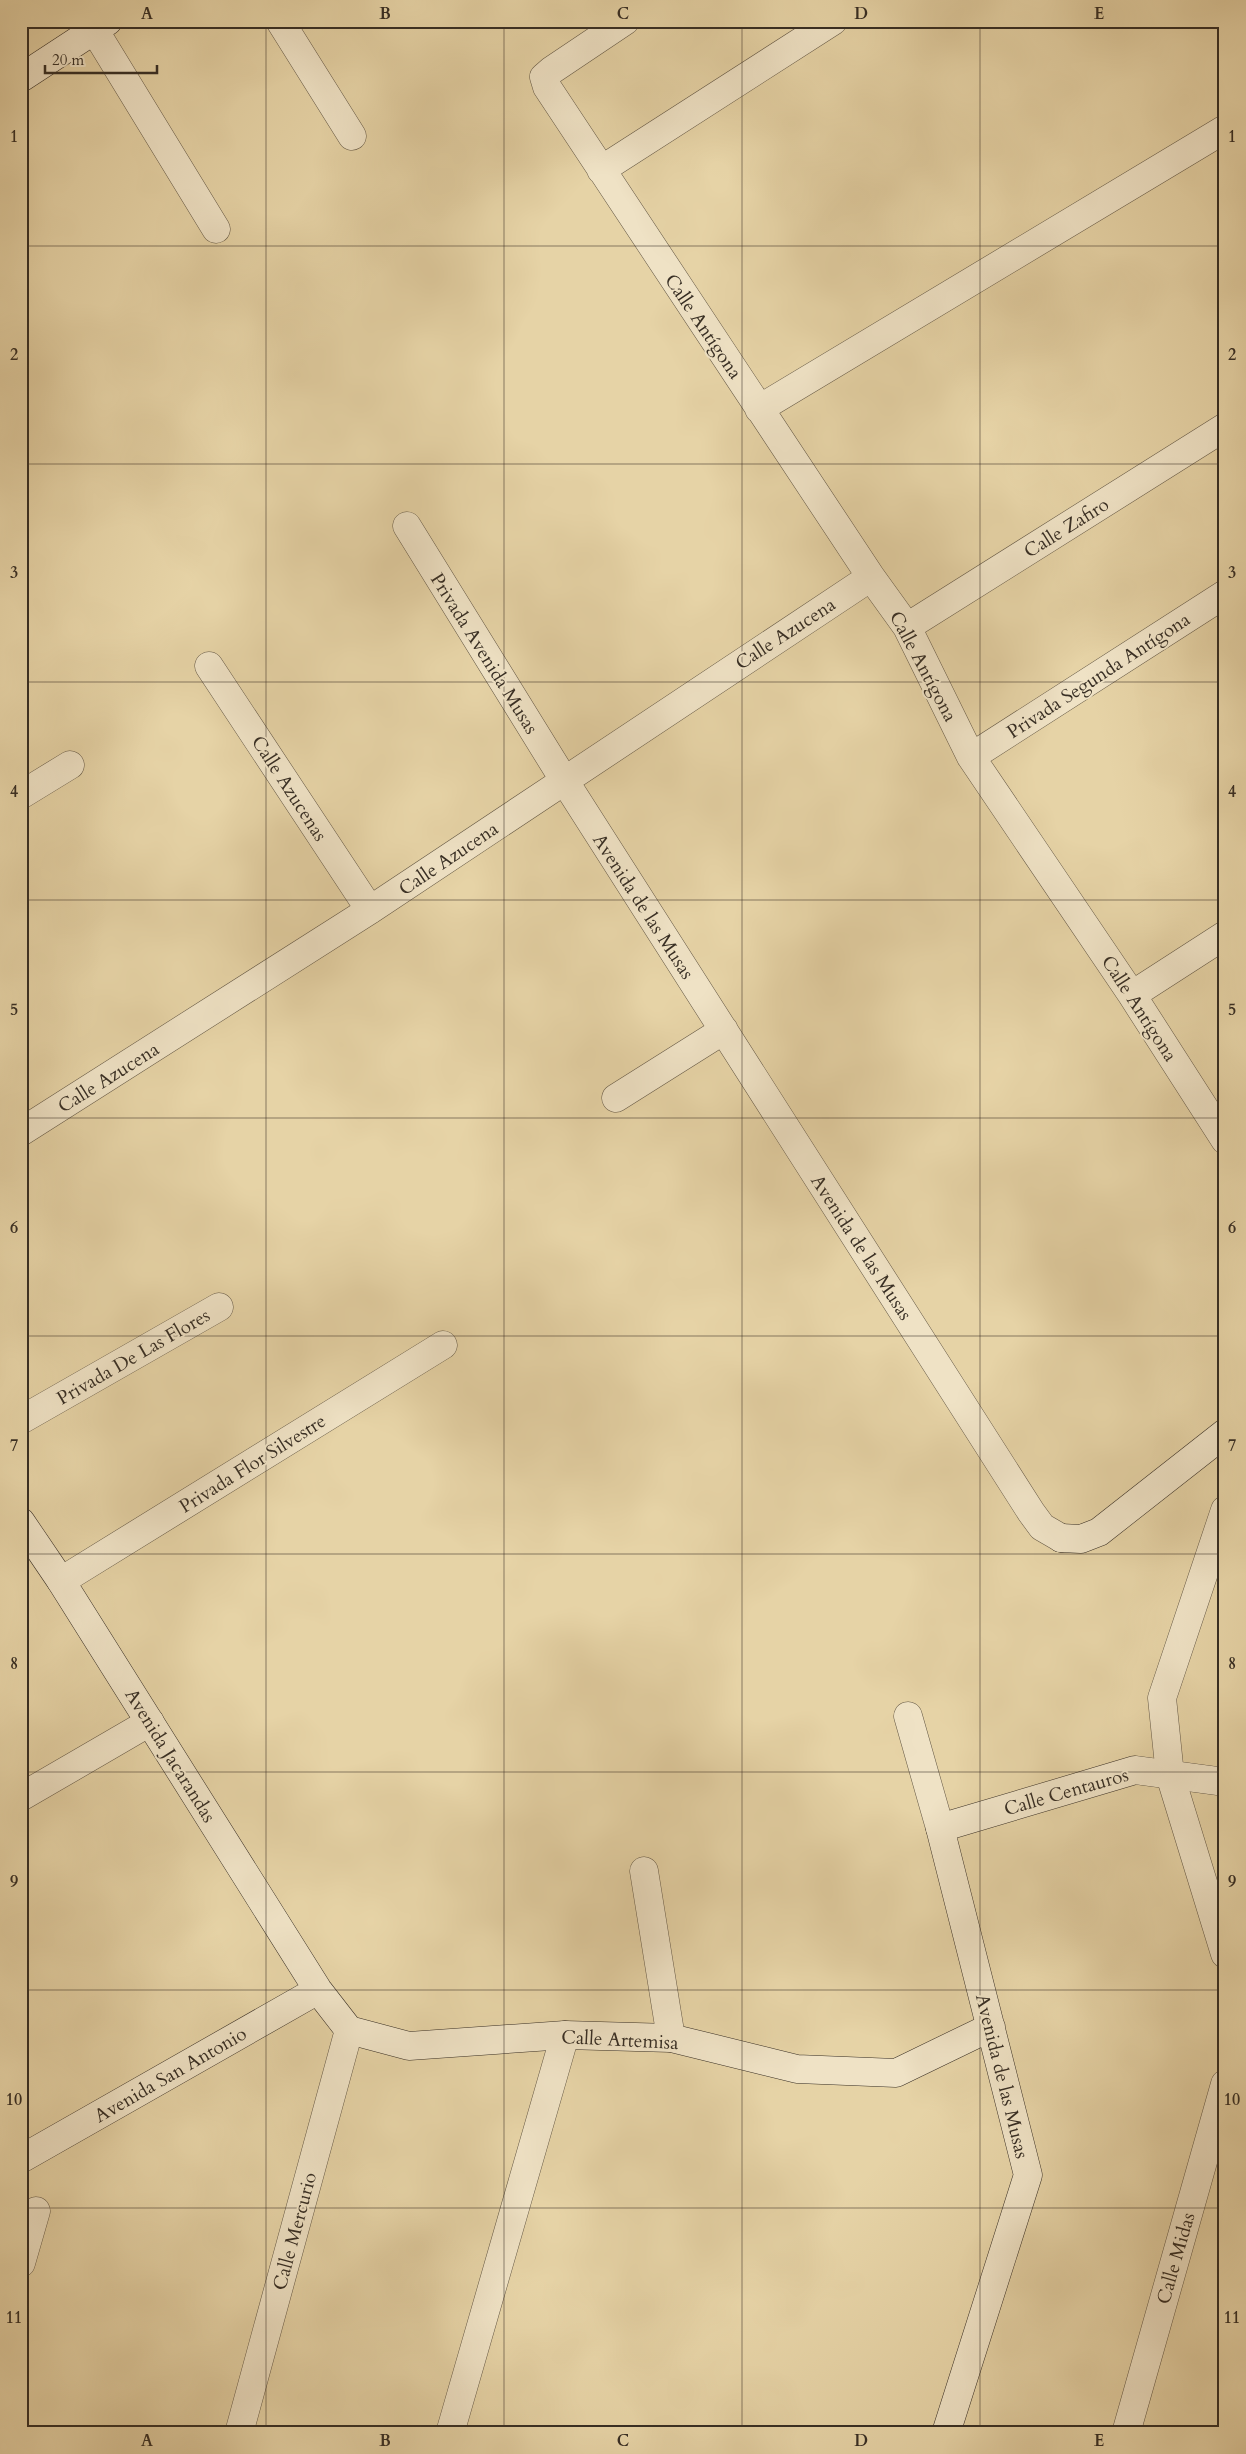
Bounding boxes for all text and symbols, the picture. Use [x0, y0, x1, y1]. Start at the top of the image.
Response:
text: A [141, 3, 153, 25]
text: B [379, 3, 391, 25]
text: C [617, 3, 629, 25]
text: D [854, 3, 868, 25]
text: E [1094, 3, 1104, 25]
scale bar [45, 42, 158, 74]
text: 20 m [52, 50, 84, 70]
text: 1 [10, 126, 18, 148]
text: 1 [1228, 126, 1236, 148]
street label: Calle Antígona [658, 269, 748, 384]
text: 2 [10, 344, 18, 366]
text: 2 [1228, 344, 1236, 366]
street label: Calle Zafiro [1019, 491, 1114, 564]
text: 3 [10, 562, 18, 584]
text: 3 [1228, 562, 1236, 584]
street label: Privada Avenida Musas [424, 568, 544, 739]
street label: Calle Azucena [730, 592, 841, 676]
street label: Calle Antígona [883, 607, 963, 726]
street label: Privada Segunda Antígona [1002, 607, 1195, 745]
street label: Calle Azucenas [245, 731, 333, 846]
text: 4 [10, 781, 18, 803]
text: 4 [1228, 781, 1236, 803]
street label: Calle Azucena [394, 816, 503, 902]
street label: Avenida de las Musas [586, 829, 700, 984]
street label: Calle Antígona [1095, 950, 1183, 1067]
text: 5 [10, 999, 18, 1021]
text: 5 [1228, 999, 1236, 1021]
street label: Calle Azucena [53, 1036, 164, 1119]
street label: Avenida de las Musas [804, 1170, 918, 1325]
text: 6 [10, 1217, 18, 1239]
text: 6 [1228, 1217, 1236, 1239]
street label: Privada De Las Flores [52, 1302, 215, 1411]
street label: Privada Flor Silvestre [174, 1408, 331, 1520]
text: 7 [10, 1435, 18, 1457]
text: 7 [1228, 1435, 1236, 1457]
text: 8 [10, 1653, 18, 1675]
text: 8 [1228, 1653, 1236, 1675]
street label: Avenida Jacarandas [118, 1684, 222, 1827]
street label: Calle Centauros [1001, 1762, 1132, 1822]
text: 9 [10, 1871, 18, 1893]
text: 9 [1228, 1871, 1236, 1893]
street label: Avenida de las Musas [969, 1991, 1035, 2161]
street label: Avenida San Antonio [90, 2021, 251, 2129]
street label: Calle Artemisa [561, 2024, 679, 2056]
text: 10 [6, 2089, 22, 2111]
text: 10 [1224, 2089, 1240, 2111]
street label: Calle Mercurio [267, 2169, 323, 2293]
street label: Calle Midas [1151, 2209, 1201, 2307]
text: 11 [6, 2307, 22, 2329]
text: 11 [1224, 2307, 1240, 2329]
text: A [141, 2430, 153, 2452]
text: B [379, 2430, 391, 2452]
text: C [617, 2430, 629, 2452]
text: D [854, 2430, 868, 2452]
text: E [1094, 2430, 1104, 2452]

